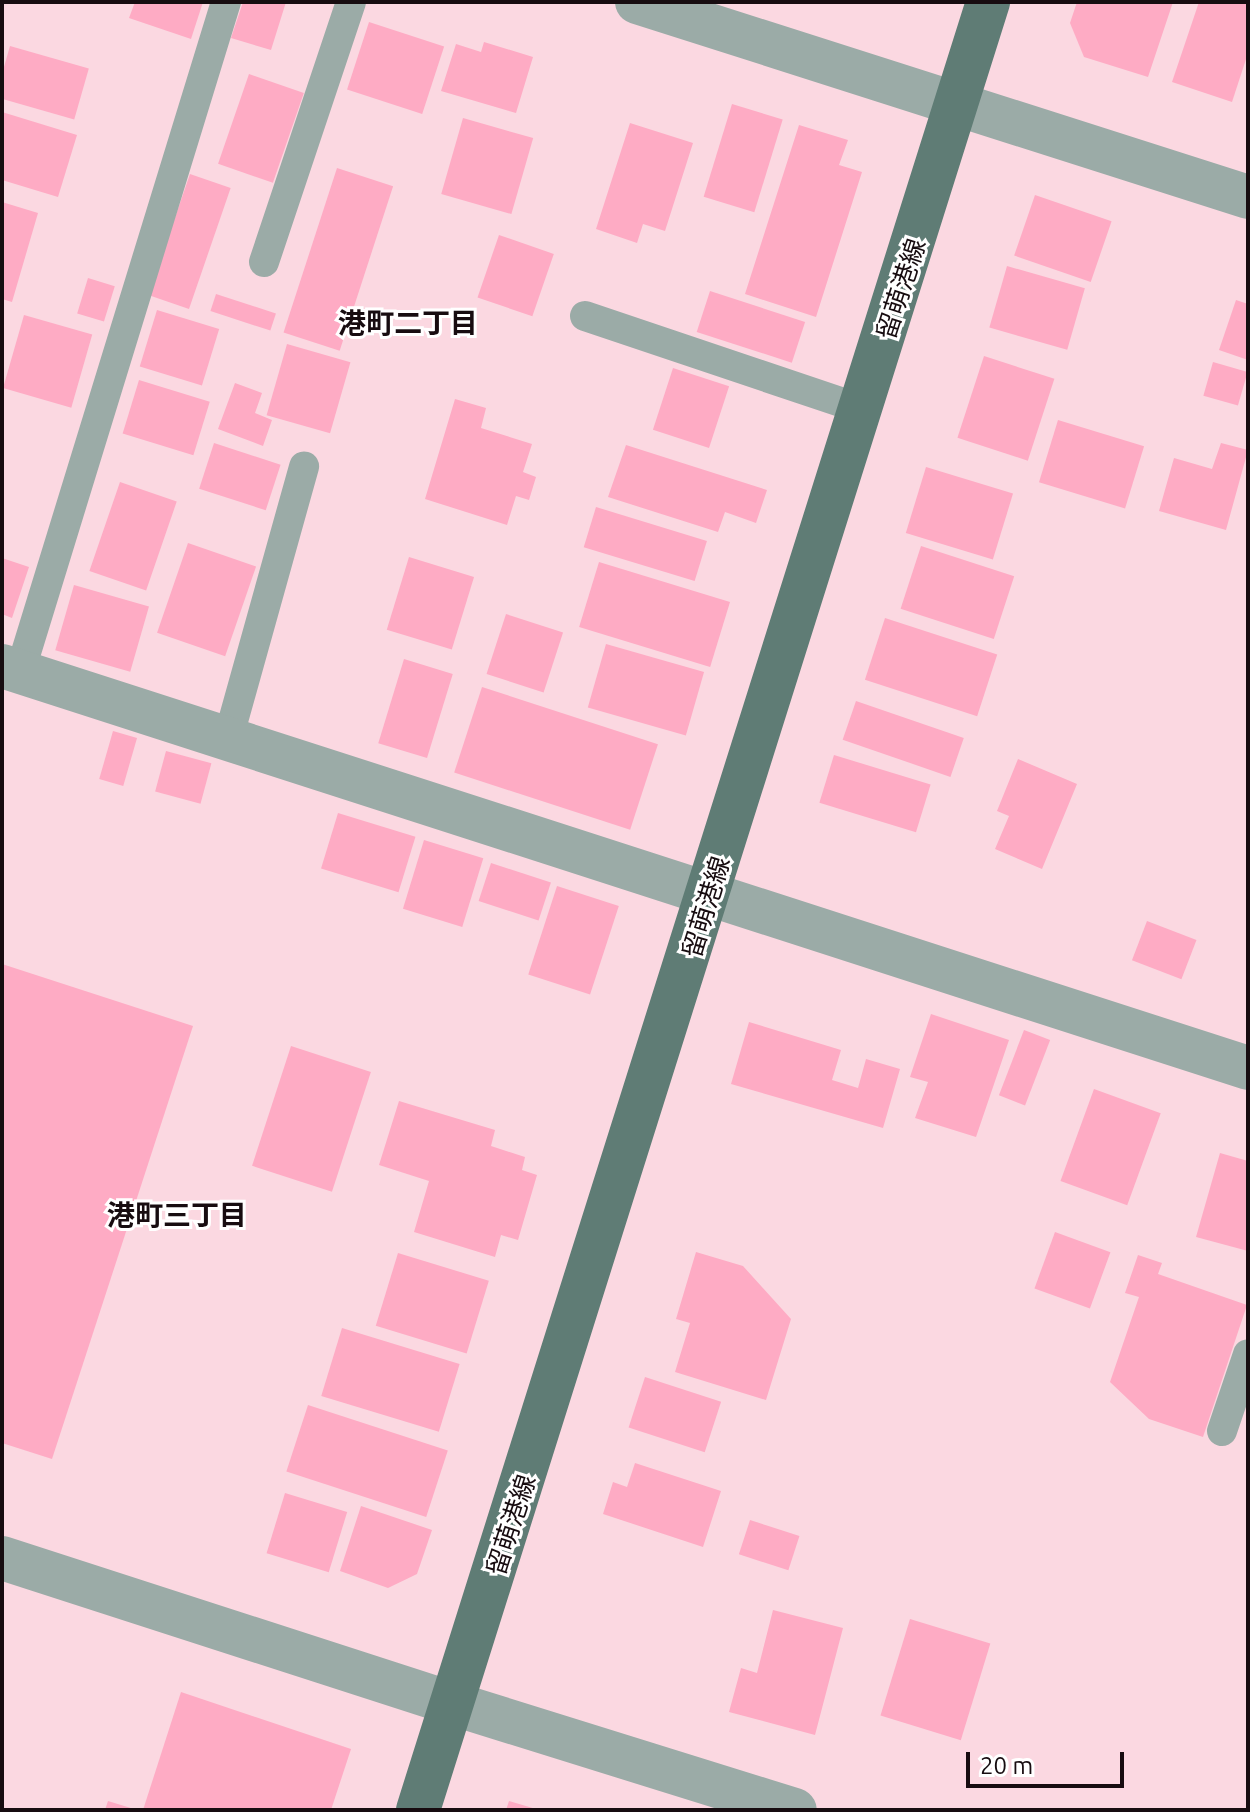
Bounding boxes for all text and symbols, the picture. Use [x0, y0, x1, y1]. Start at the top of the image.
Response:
street label: 留萌港線 [870, 235, 932, 343]
district label: 港町二丁目 [338, 306, 478, 340]
street label: 留萌港線 [676, 853, 736, 961]
district label: 港町三丁目 [107, 1198, 247, 1232]
street label: 留萌港線 [480, 1471, 542, 1579]
scale bar [970, 1736, 1128, 1786]
text: 20 m [980, 1752, 1033, 1779]

